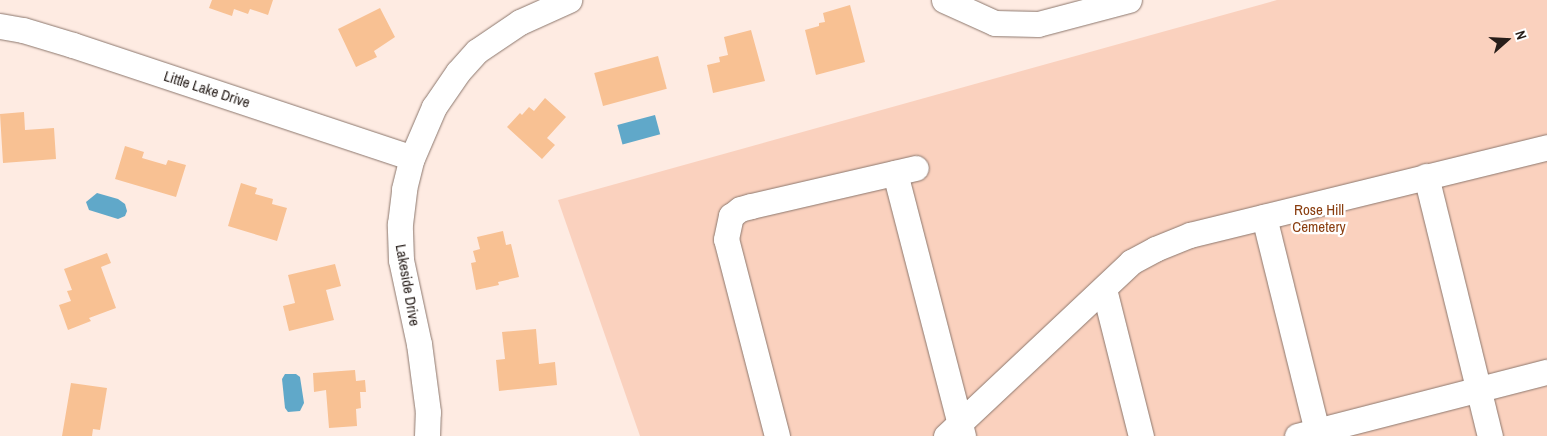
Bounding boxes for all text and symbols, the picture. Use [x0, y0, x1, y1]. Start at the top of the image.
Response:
north arrow [1482, 15, 1532, 65]
text: N [1511, 28, 1531, 42]
street label: Little Lake Drive [162, 67, 252, 111]
park label: Rose Hill Cemetery [1292, 200, 1346, 235]
street label: Lakeside Drive [392, 243, 424, 327]

